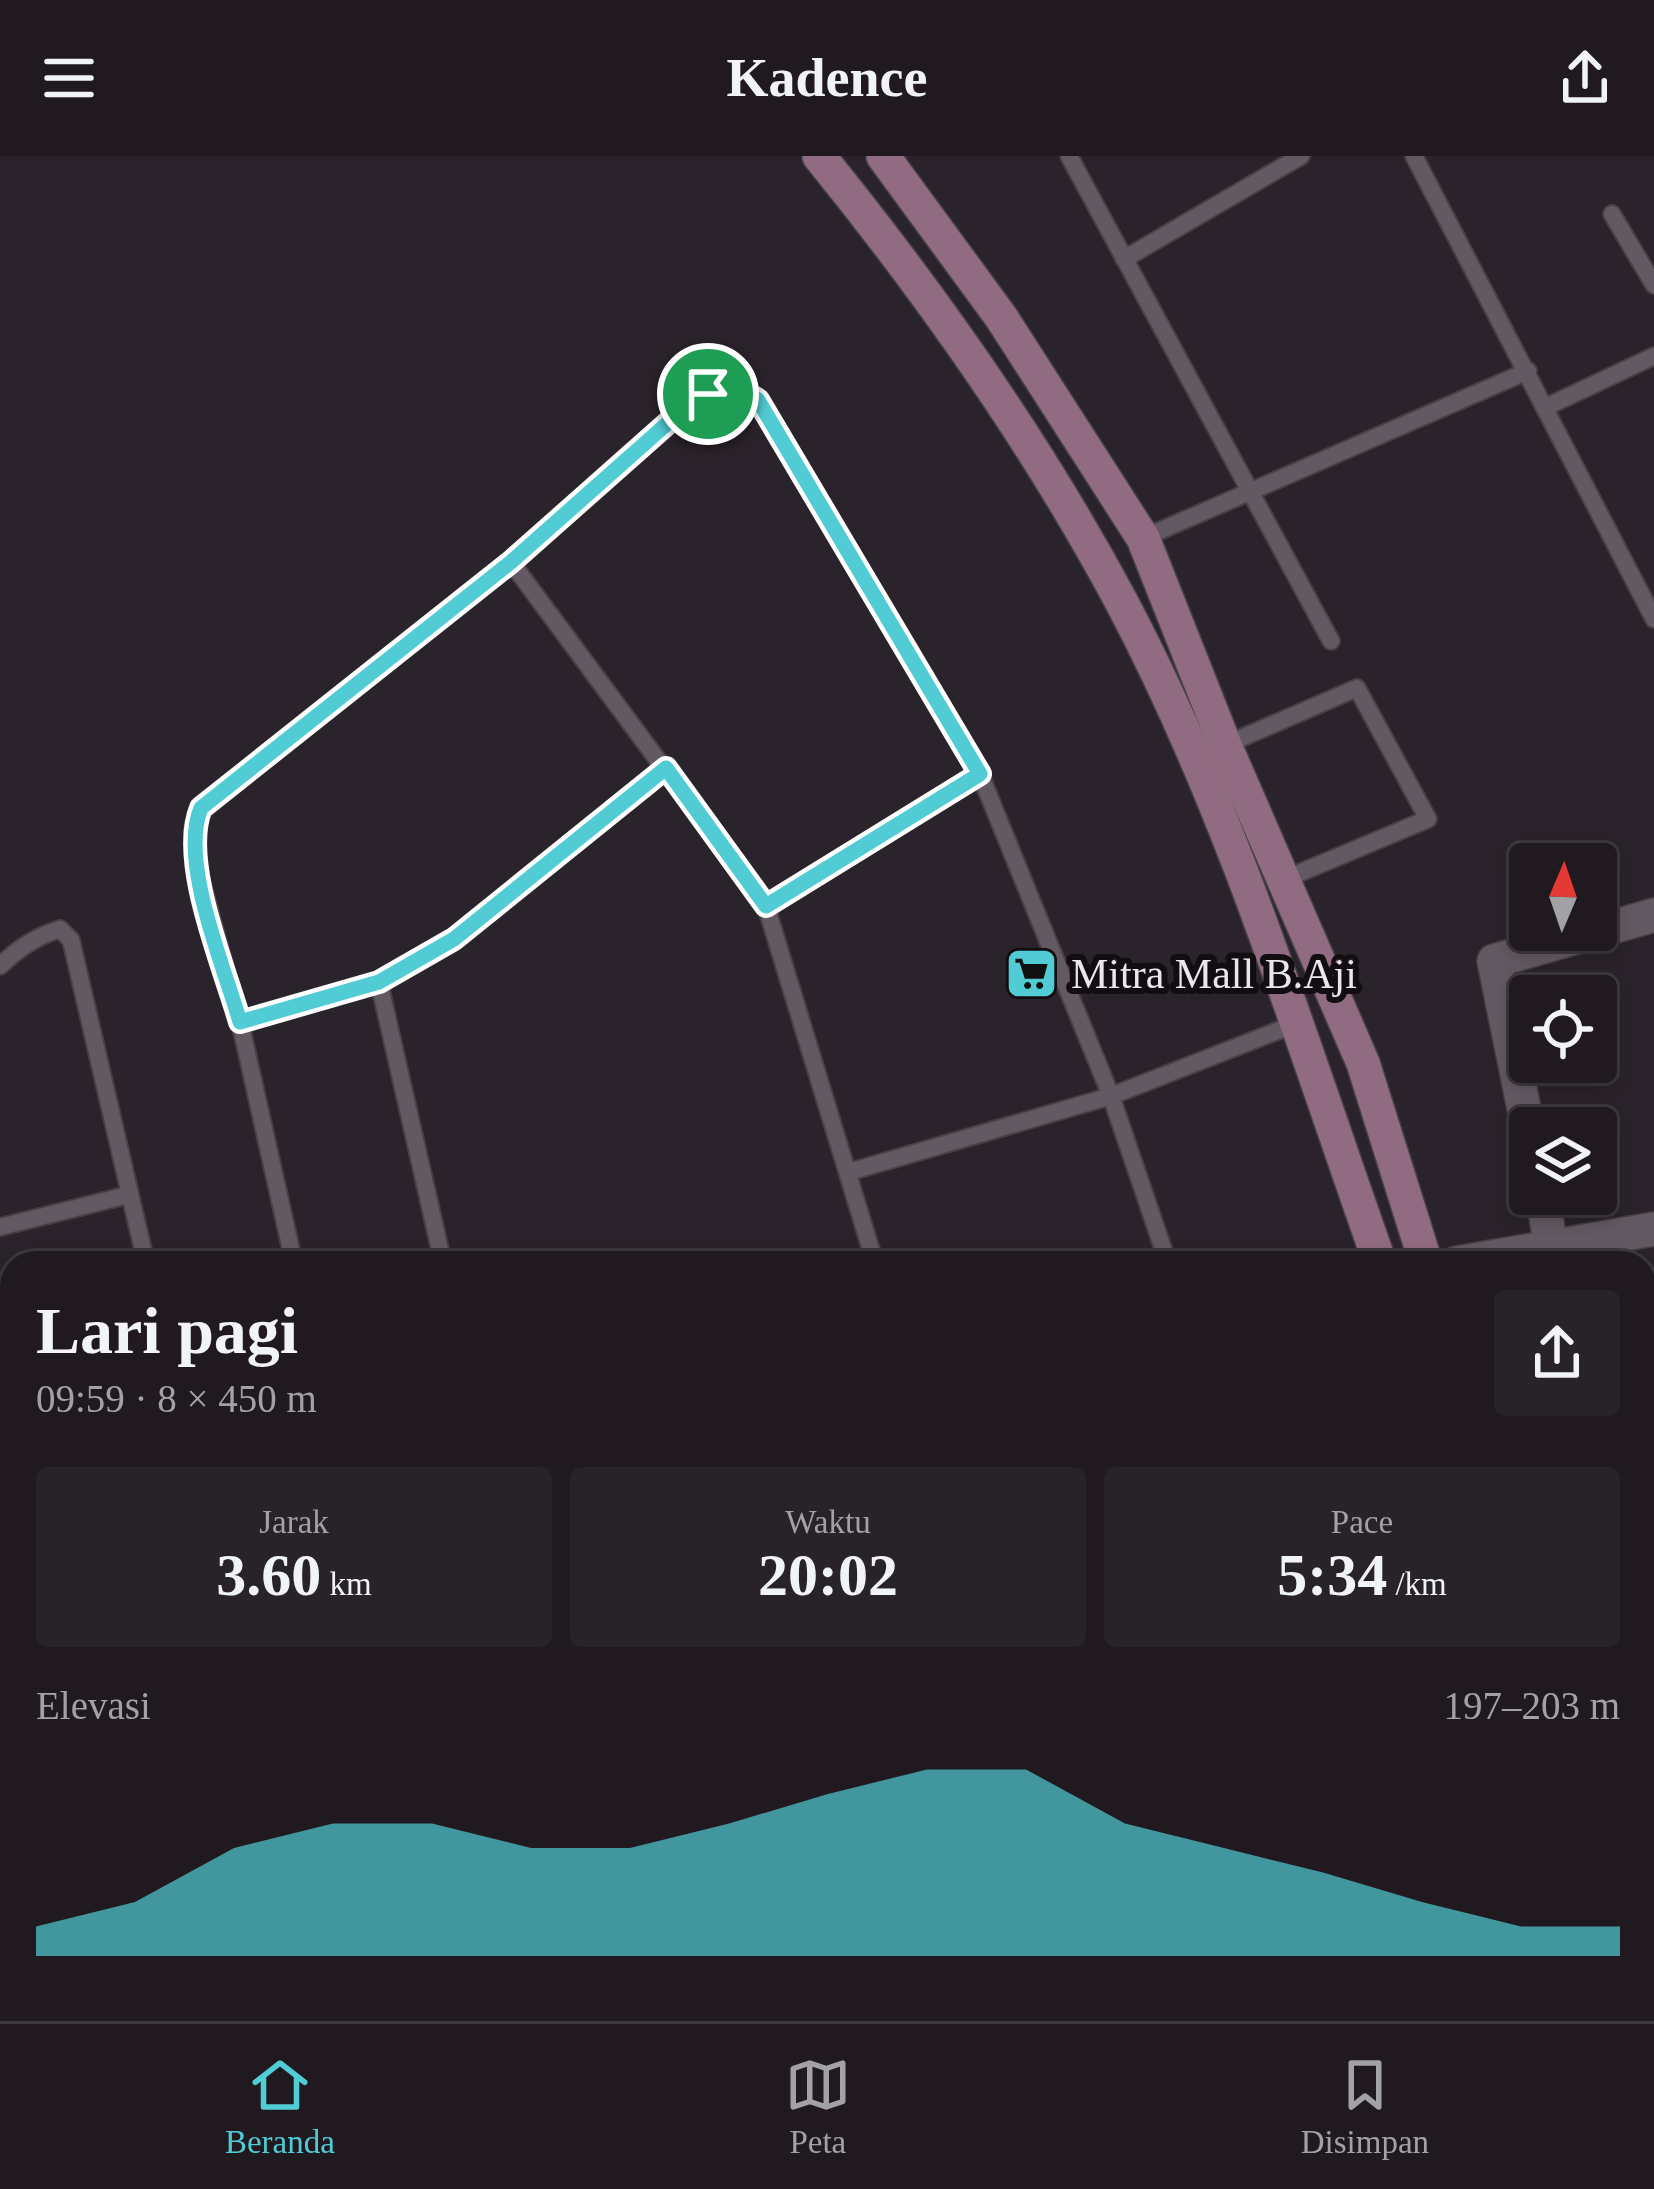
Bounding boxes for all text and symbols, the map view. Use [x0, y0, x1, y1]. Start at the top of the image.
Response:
icon: menu [36, 45, 102, 111]
icon: share [1552, 45, 1618, 111]
text: Kadence [727, 48, 927, 108]
pin [657, 343, 759, 445]
icon: arrive [675, 361, 741, 427]
north arrow [1509, 843, 1617, 951]
map controls [1509, 843, 1617, 1215]
supermarket icon: Mitra Mall B.Aji [1004, 946, 1060, 1002]
place label: Mitra Mall B.Aji [1071, 951, 1357, 997]
button: locate [1509, 975, 1617, 1083]
button: layers [1509, 1107, 1617, 1215]
button: share [1494, 1290, 1620, 1416]
text: Lari pagi [36, 1294, 298, 1367]
text: 09:59 · 8 × 450 m [36, 1377, 317, 1420]
text: Jarak [259, 1504, 329, 1540]
text: Waktu [785, 1504, 871, 1540]
text: Pace [1331, 1504, 1393, 1540]
text: 3.60 [216, 1542, 321, 1608]
text: 20:02 [758, 1542, 898, 1608]
text: 5:34 [1277, 1542, 1387, 1608]
text: km [321, 1566, 372, 1602]
text: /km [1387, 1566, 1447, 1602]
text: Elevasi [36, 1684, 151, 1727]
text: 197–203 m [1443, 1684, 1620, 1727]
tab: Beranda [225, 2052, 335, 2161]
tab: Peta [785, 2052, 851, 2161]
tab: Disimpan [1301, 2052, 1429, 2161]

